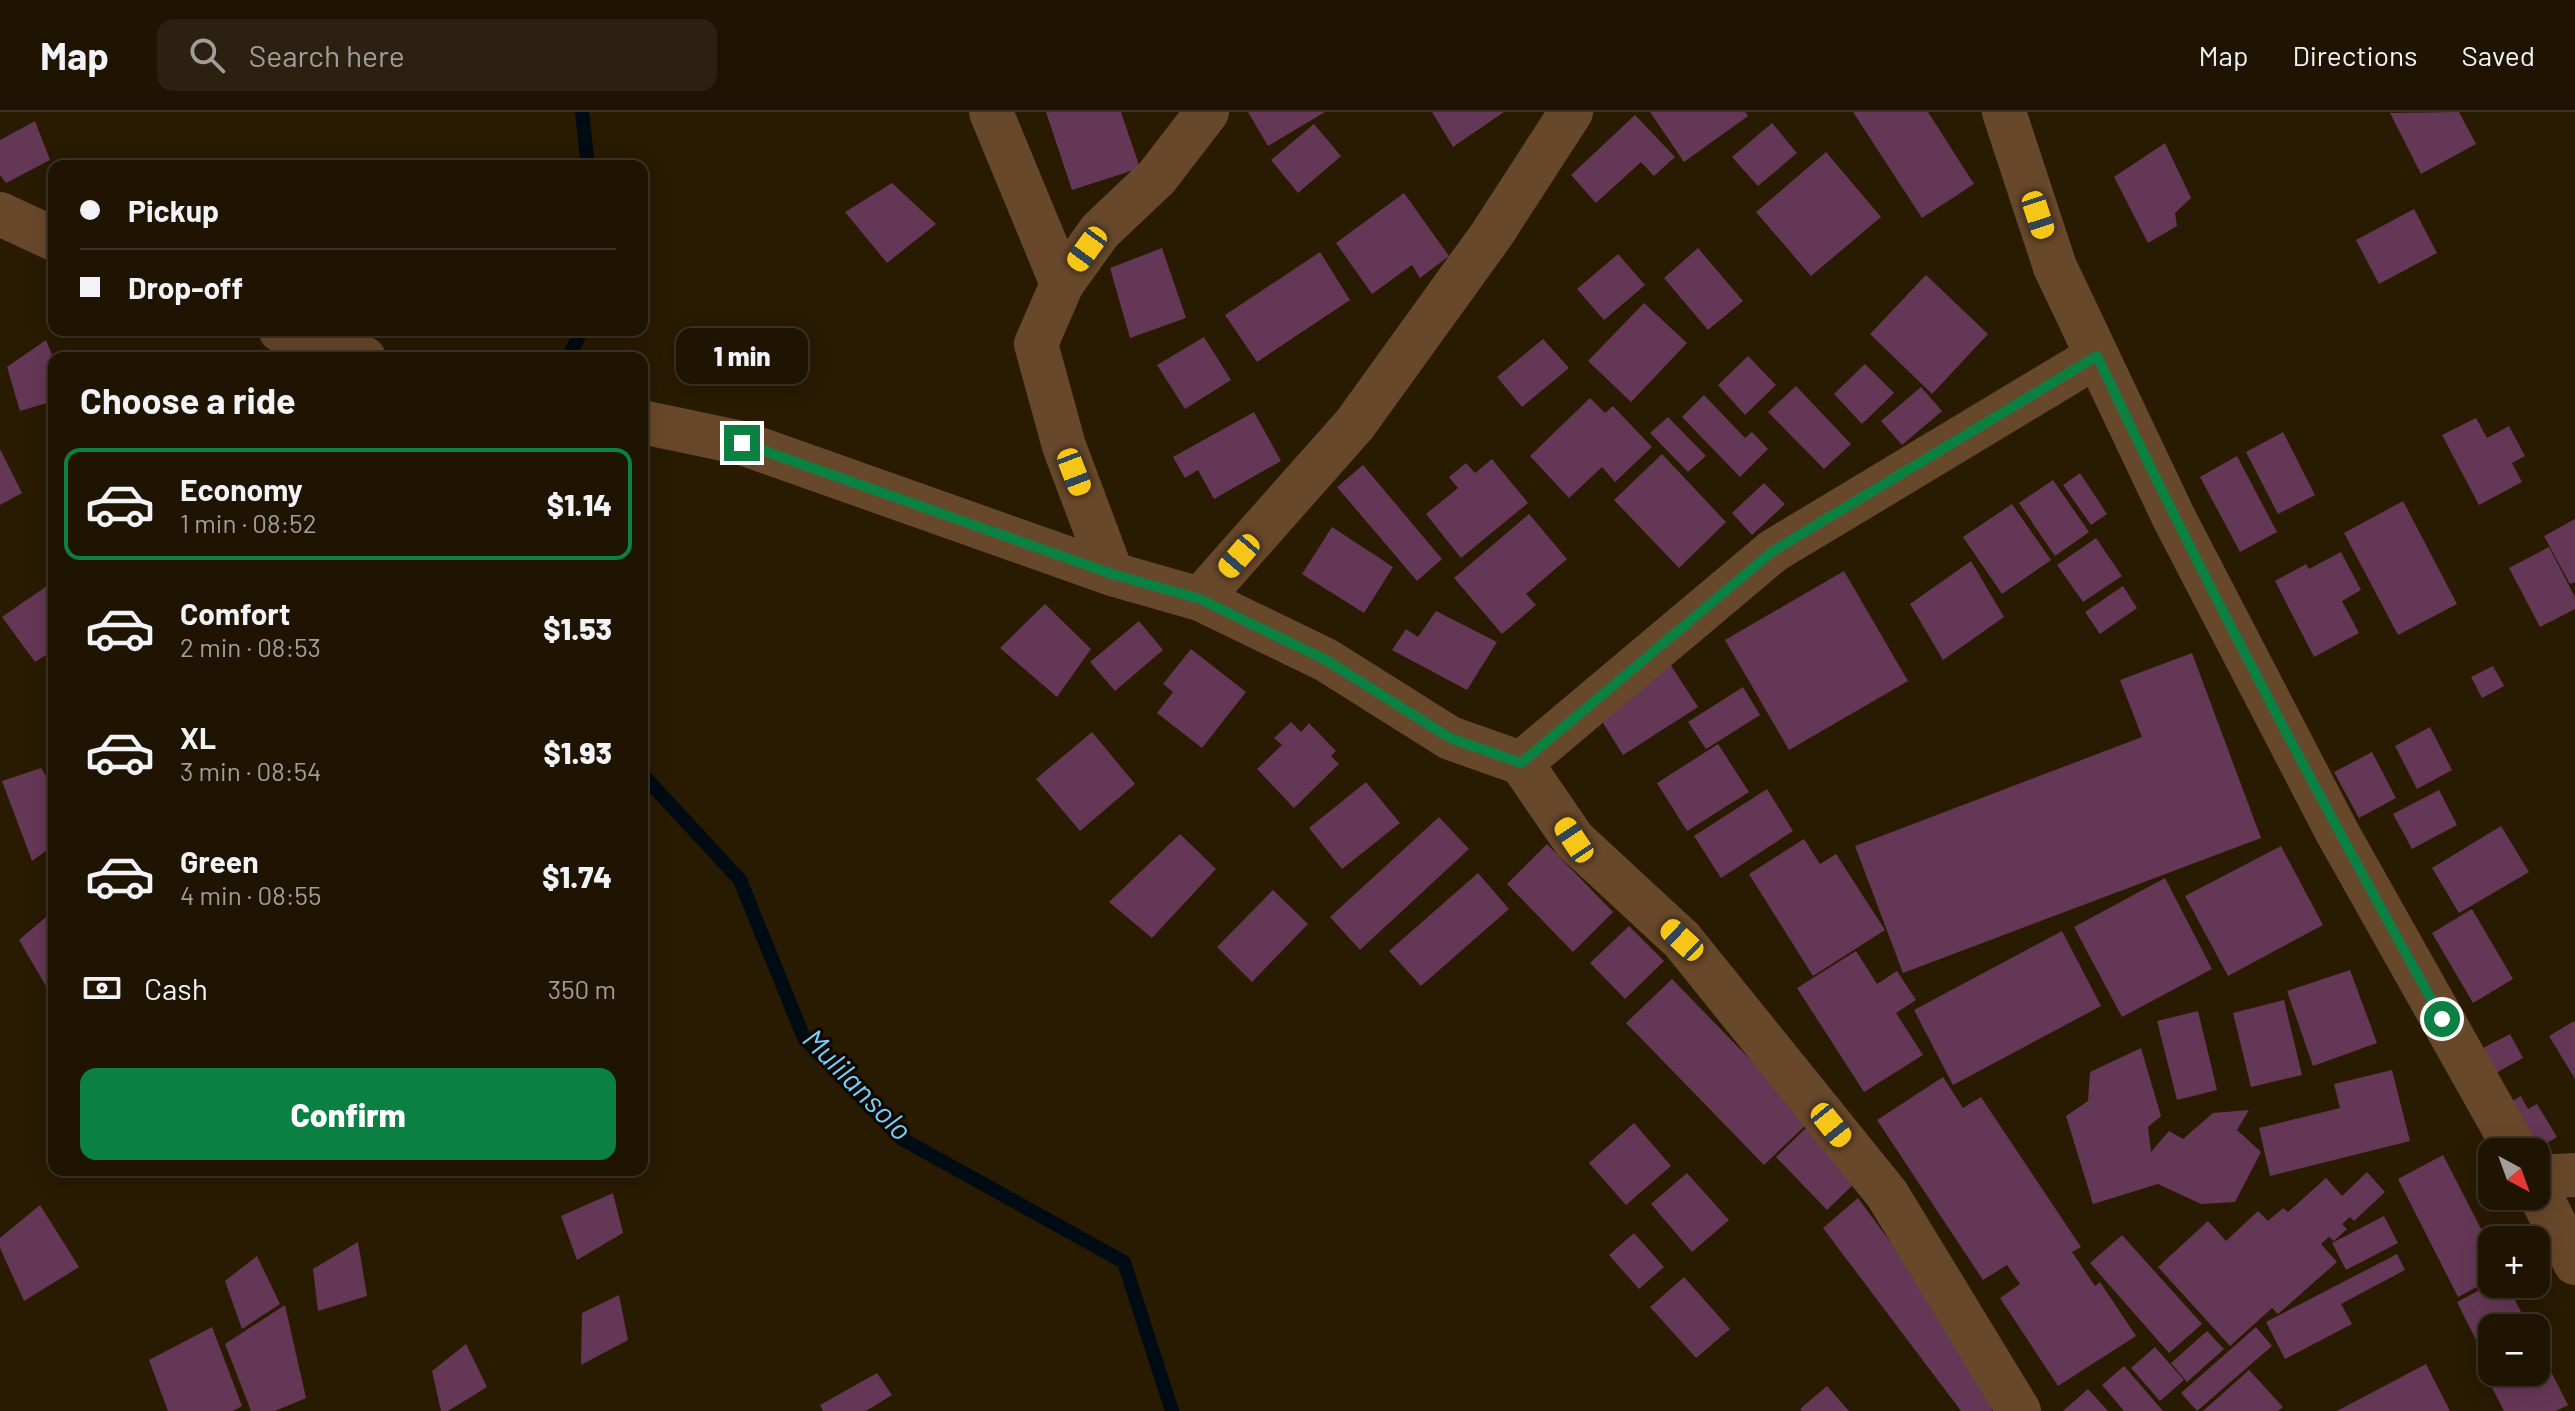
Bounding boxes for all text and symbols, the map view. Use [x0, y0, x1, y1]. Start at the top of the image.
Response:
search box [157, 19, 717, 91]
text: Map [40, 32, 109, 78]
icon: search [185, 33, 229, 77]
text: Search here [249, 37, 405, 73]
text: Map [2199, 38, 2248, 72]
text: Directions [2292, 38, 2418, 72]
text: Saved [2462, 38, 2535, 72]
car [2019, 188, 2057, 242]
text: Pickup [128, 192, 219, 228]
car [1063, 223, 1111, 275]
text: Drop-off [128, 269, 243, 305]
callout: 1 min [676, 327, 808, 383]
text: 1 min [713, 340, 771, 371]
text: Choose a ride [80, 378, 296, 421]
route end [724, 425, 760, 461]
car [1054, 445, 1094, 499]
icon: car [84, 468, 156, 540]
text: Economy [180, 471, 303, 507]
text: $1.14 [547, 486, 612, 522]
text: 1 min · 08:52 [180, 507, 317, 538]
car [1214, 530, 1264, 582]
icon: car [84, 592, 156, 664]
text: Comfort [180, 595, 290, 631]
text: $1.53 [543, 610, 612, 646]
text: 2 min · 08:53 [180, 631, 321, 662]
icon: car [84, 716, 156, 788]
text: XL [180, 719, 216, 755]
text: $1.93 [544, 734, 612, 770]
text: 3 min · 08:54 [180, 755, 321, 786]
car [1551, 813, 1597, 867]
icon: car [84, 840, 156, 912]
text: Green [180, 843, 259, 879]
text: $1.74 [542, 858, 612, 894]
text: 4 min · 08:55 [180, 879, 321, 910]
car [1656, 915, 1708, 965]
icon: cash [80, 966, 124, 1010]
text: Cash [144, 970, 208, 1006]
text: 350 m [548, 973, 616, 1004]
route start [2424, 1001, 2460, 1037]
water label: Mulilansolo [796, 1020, 920, 1147]
button: Confirm [80, 1068, 616, 1160]
car [1807, 1099, 1855, 1151]
north arrow [2478, 1138, 2550, 1210]
map controls [2478, 1138, 2550, 1386]
button: + [2478, 1226, 2550, 1298]
button: − [2478, 1314, 2550, 1386]

